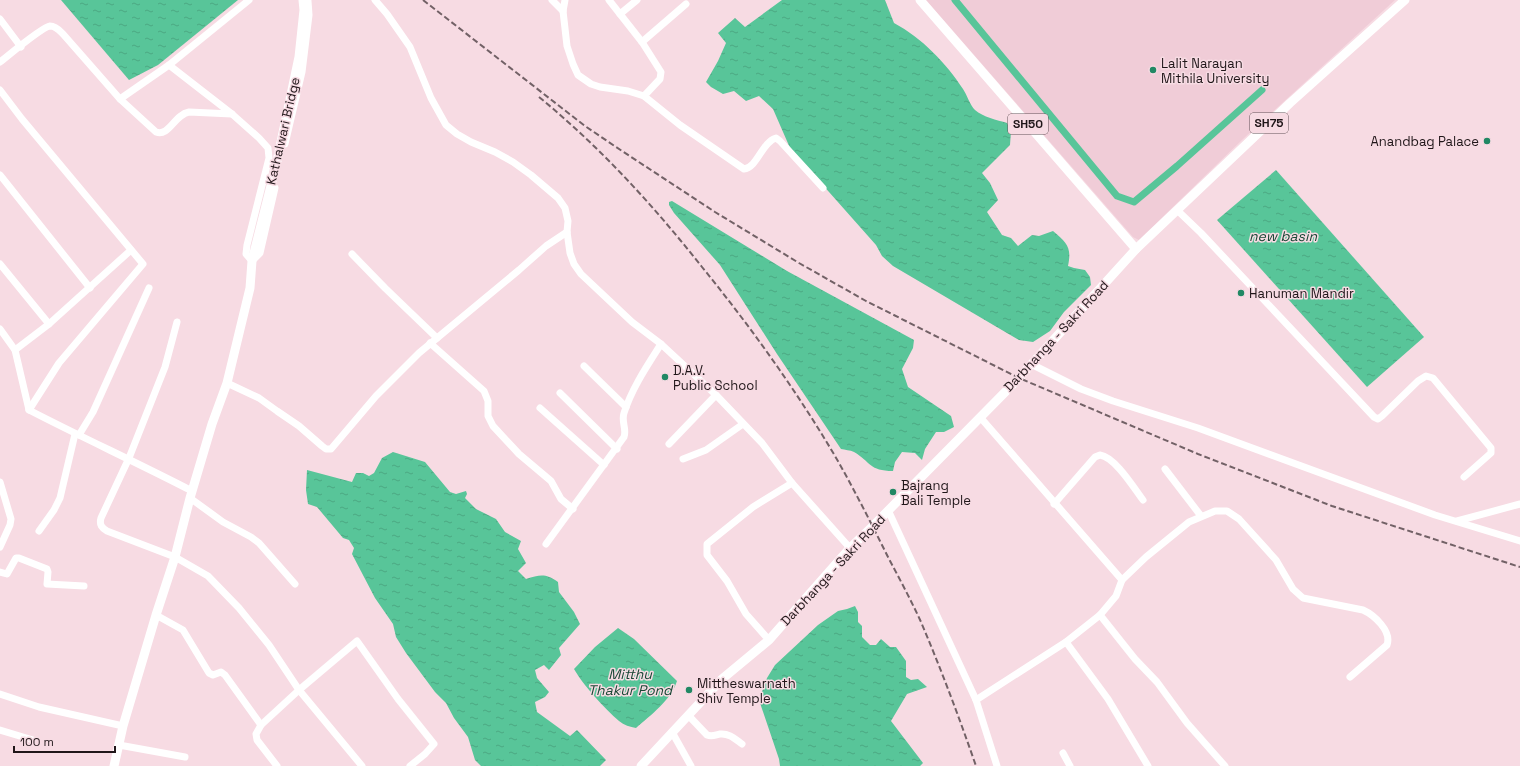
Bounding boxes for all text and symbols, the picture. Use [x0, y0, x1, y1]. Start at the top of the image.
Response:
place label: Lalit Narayan Mithila University [1161, 55, 1270, 87]
marker: Lalit Narayan Mithila University [1148, 65, 1158, 75]
street label: Kathalwari Bridge [262, 76, 304, 186]
road number: SH75 [1250, 113, 1288, 133]
road number: SH50 [1008, 114, 1048, 134]
place label: Anandbag Palace [1371, 133, 1479, 150]
marker: Anandbag Palace [1482, 136, 1492, 146]
water label: new basin [1249, 227, 1317, 245]
street label: Darbhanga - Sakri Road [1000, 277, 1112, 395]
place label: Hanuman Mandir [1249, 285, 1354, 302]
marker: Hanuman Mandir [1236, 288, 1246, 298]
place label: D.A.V. Public School [673, 362, 758, 394]
marker: D.A.V. Public School [660, 372, 670, 382]
place label: Bajrang Bali Temple [901, 477, 971, 509]
marker: Bajrang Bali Temple [888, 487, 898, 497]
street label: Darbhanga - Sakri Road [777, 511, 889, 629]
water label: Mitthu Thakur Pond [588, 665, 674, 699]
place label: Mittheswarnath Shiv Temple [697, 675, 796, 707]
marker: Mittheswarnath Shiv Temple [684, 685, 694, 695]
scale bar [14, 728, 115, 754]
text: 100 m [20, 734, 54, 750]

